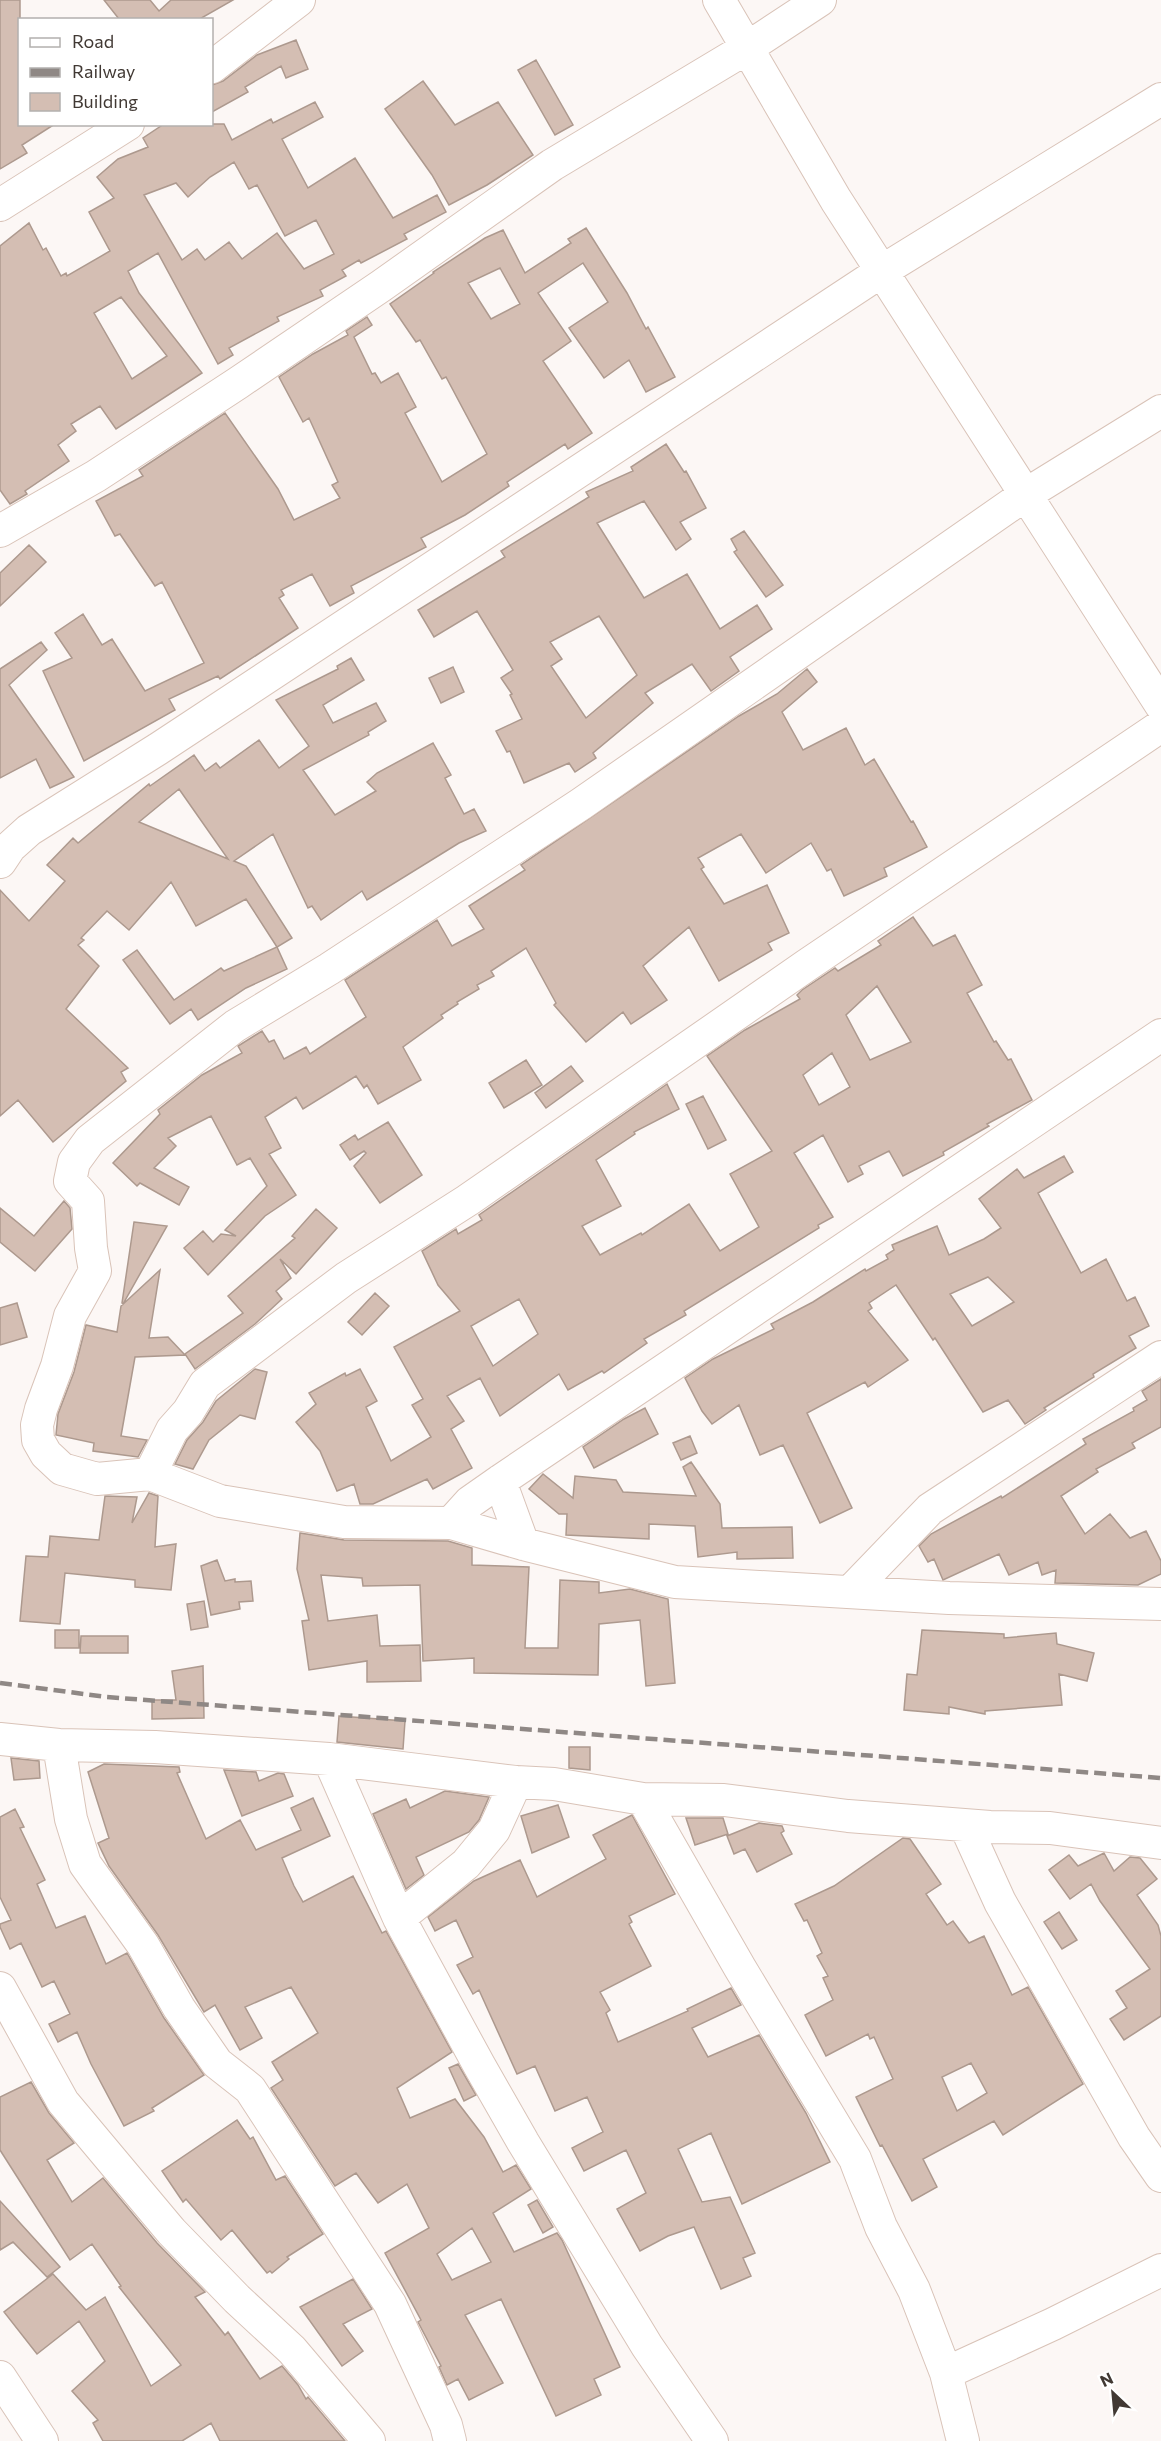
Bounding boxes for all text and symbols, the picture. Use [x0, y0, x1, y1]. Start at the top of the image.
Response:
legend [18, 18, 213, 126]
text: Road [72, 30, 114, 52]
text: Railway [72, 60, 135, 82]
text: Building [72, 90, 138, 112]
north arrow [1083, 2363, 1143, 2423]
text: N [1097, 2368, 1116, 2390]

